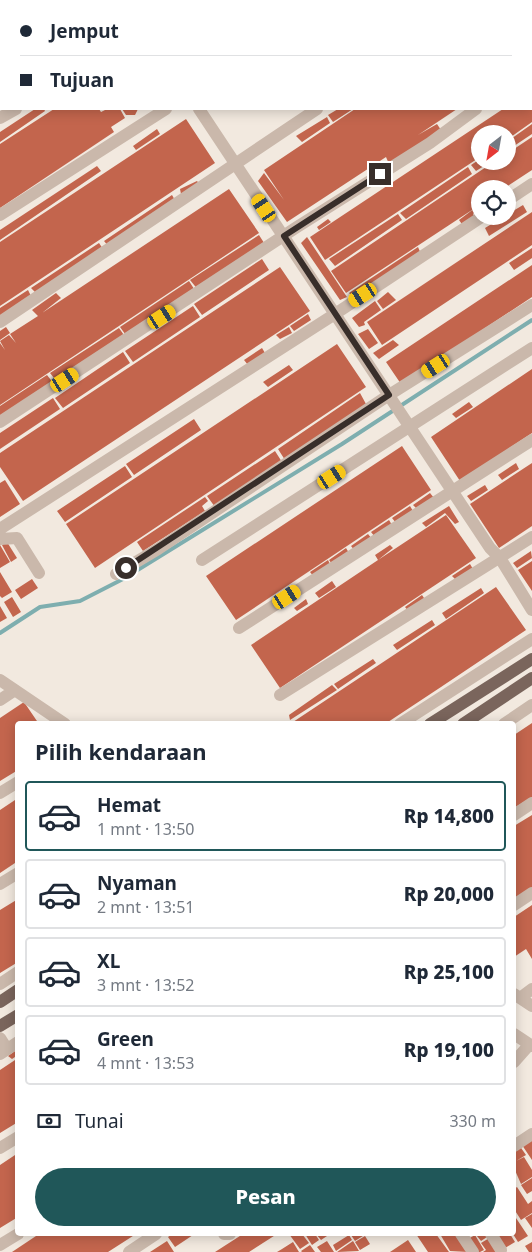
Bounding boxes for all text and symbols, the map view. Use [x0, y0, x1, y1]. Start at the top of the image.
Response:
text: Jemput [50, 18, 119, 44]
text: Tujuan [50, 67, 114, 93]
north arrow [471, 125, 516, 170]
map controls [471, 125, 516, 225]
route end [369, 163, 391, 185]
button: locate [471, 180, 516, 225]
car [249, 191, 278, 225]
car [346, 281, 379, 309]
car [145, 303, 178, 331]
car [419, 352, 452, 380]
car [48, 366, 81, 394]
car [315, 463, 348, 491]
route start [115, 557, 137, 579]
car [270, 583, 303, 611]
text: Pilih kendaraan [35, 736, 207, 766]
text: Hemat [97, 792, 161, 818]
icon: car [37, 794, 82, 839]
text: Rp 14,800 [404, 803, 494, 829]
text: 1 mnt · 13:50 [97, 818, 194, 840]
text: Nyaman [97, 870, 177, 896]
icon: car [37, 872, 82, 917]
text: Rp 20,000 [404, 881, 494, 907]
text: 2 mnt · 13:51 [97, 896, 194, 918]
text: XL [97, 948, 120, 974]
icon: car [37, 950, 82, 995]
text: Rp 25,100 [404, 959, 494, 985]
text: 3 mnt · 13:52 [97, 974, 194, 996]
text: Green [97, 1026, 154, 1052]
icon: car [37, 1028, 82, 1073]
text: Rp 19,100 [404, 1037, 494, 1063]
text: 4 mnt · 13:53 [97, 1052, 194, 1074]
icon: cash [35, 1107, 63, 1135]
text: Tunai [75, 1108, 124, 1134]
text: 330 m [449, 1110, 496, 1132]
button: Pesan [35, 1168, 496, 1226]

